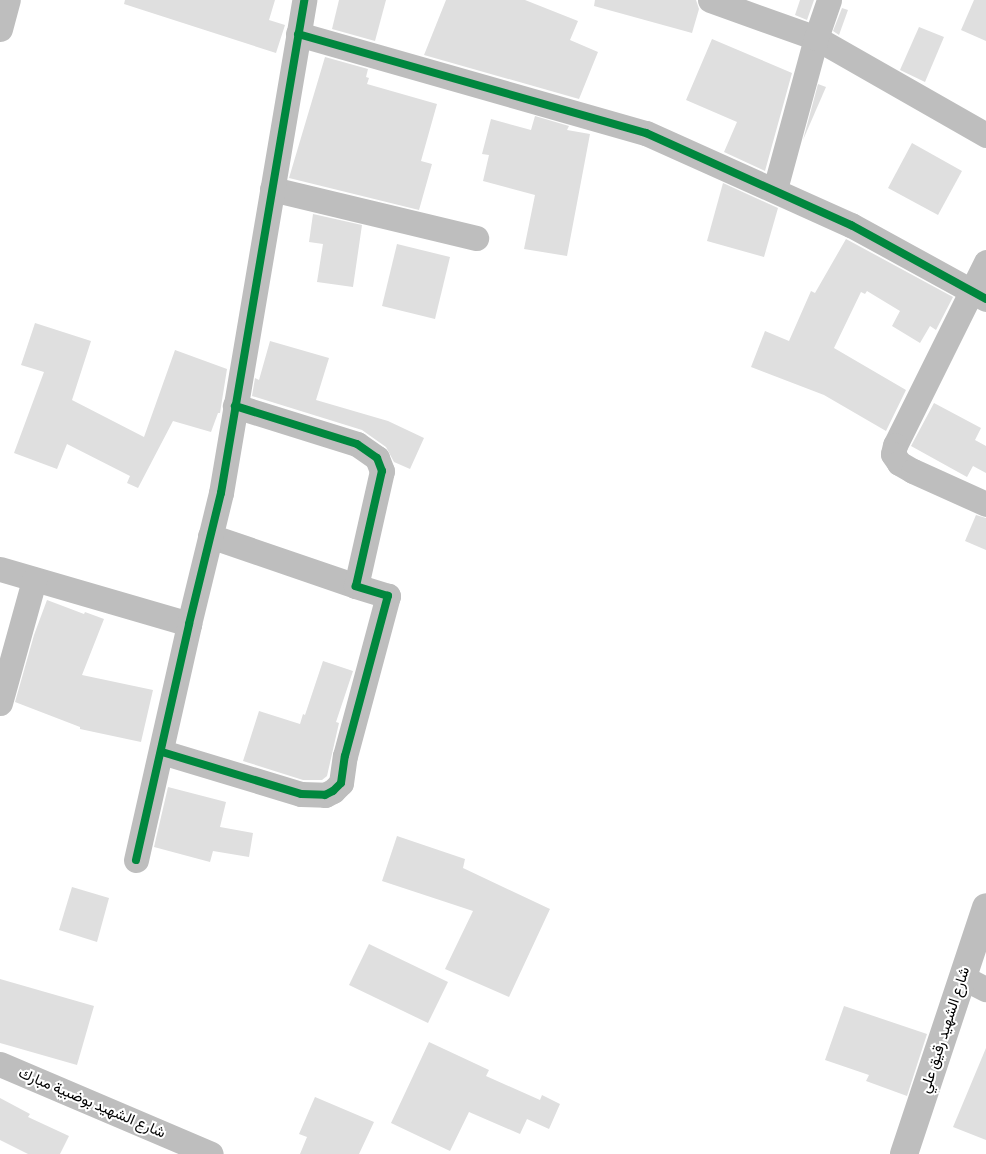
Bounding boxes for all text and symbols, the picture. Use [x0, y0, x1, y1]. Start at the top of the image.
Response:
street label: شارع الشهيد رقيق علي [916, 965, 974, 1095]
street label: شارع الشهيد بوضبية مبارك [16, 1064, 168, 1142]

